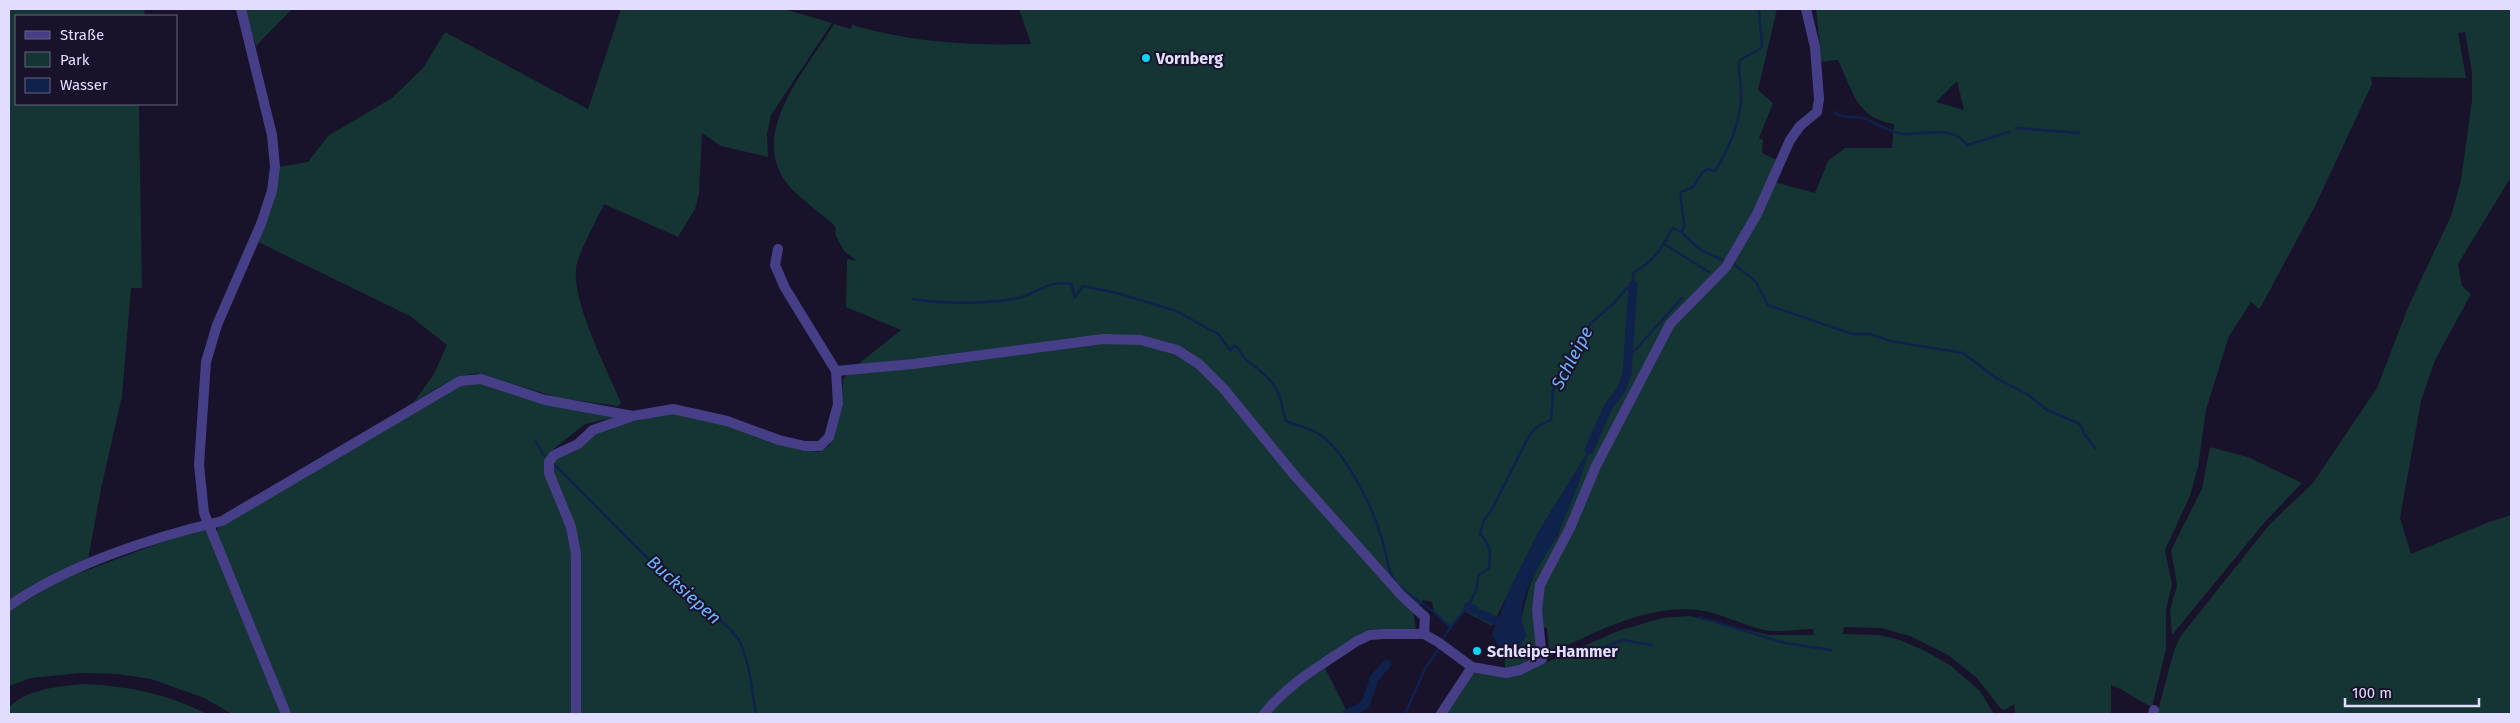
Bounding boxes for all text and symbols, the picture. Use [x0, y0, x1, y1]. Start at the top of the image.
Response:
legend [15, 15, 178, 105]
text: Straße [60, 26, 104, 44]
place label: Vornberg [1155, 49, 1223, 68]
text: Park [60, 51, 90, 69]
marker: Vornberg [1140, 52, 1152, 64]
text: Wasser [60, 76, 108, 94]
water label: Schleipe [1546, 323, 1598, 394]
water label: Bucksiepen [642, 551, 726, 629]
place label: Schleipe-Hammer [1487, 642, 1618, 661]
marker: Schleipe-Hammer [1471, 645, 1483, 657]
scale bar [2345, 676, 2479, 708]
text: 100 m [2352, 684, 2392, 702]

